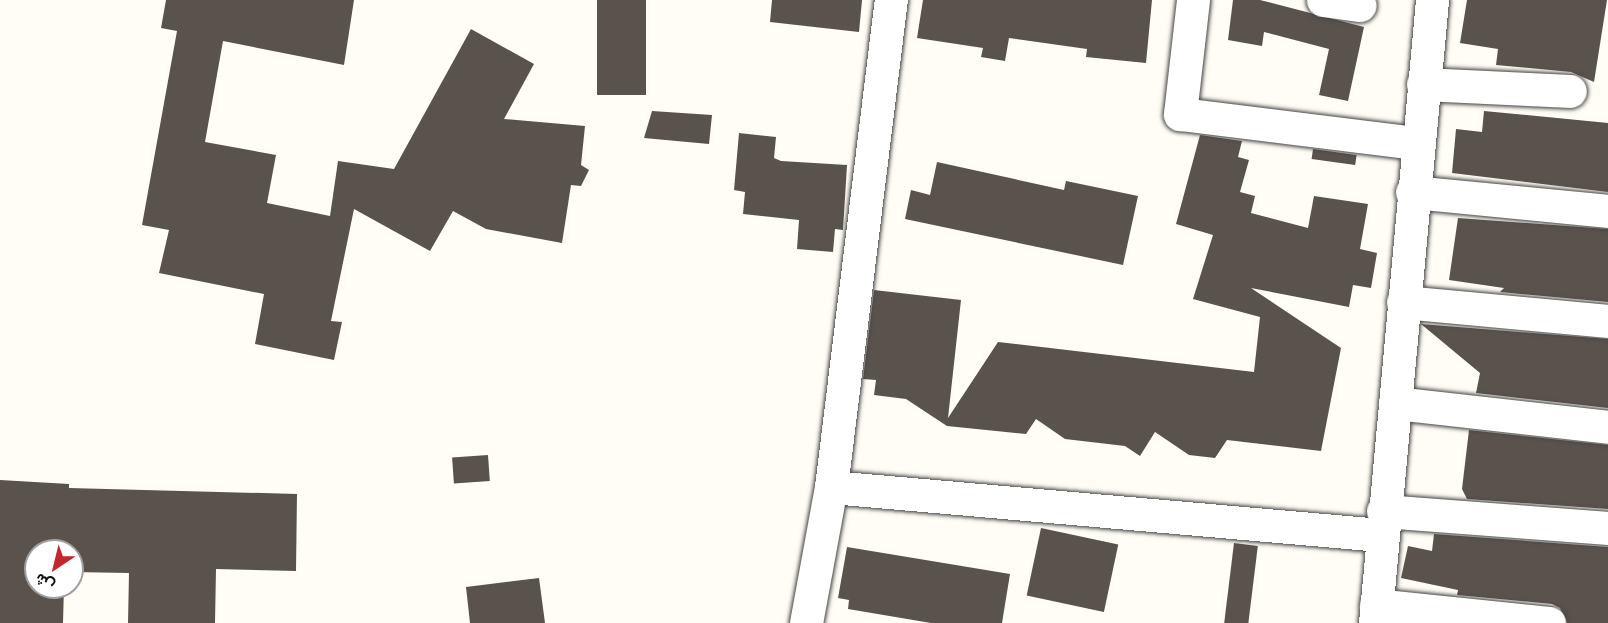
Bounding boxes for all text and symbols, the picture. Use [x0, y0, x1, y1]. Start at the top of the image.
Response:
north arrow [24, 539, 84, 599]
text: ش [31, 569, 58, 596]

